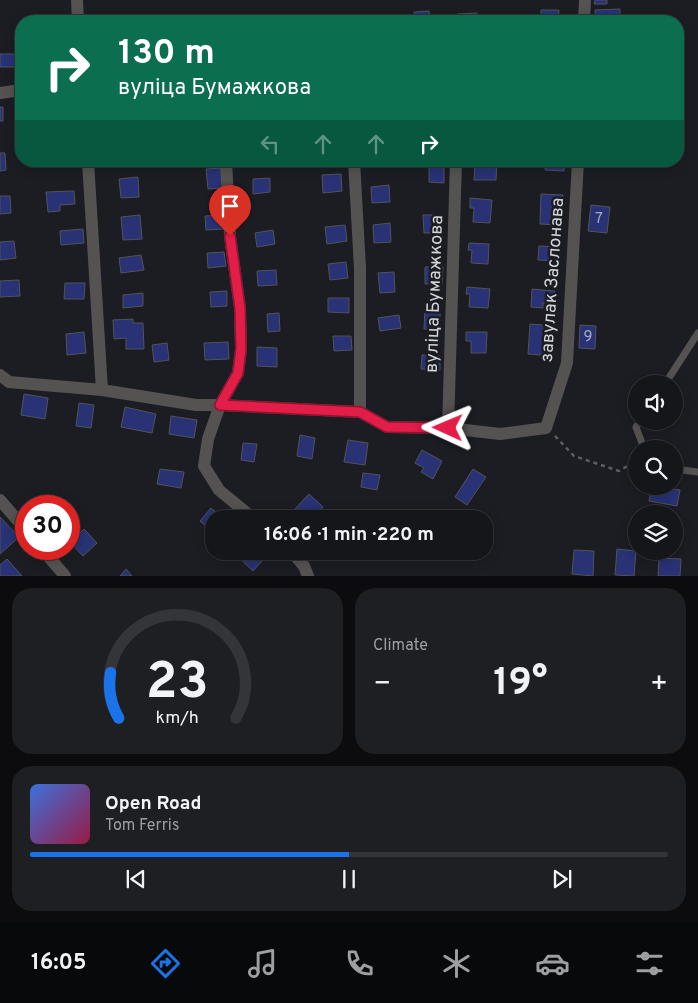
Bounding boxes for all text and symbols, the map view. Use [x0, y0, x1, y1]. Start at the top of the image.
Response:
text: 130 m [118, 32, 215, 76]
icon: right [35, 35, 100, 100]
text: вуліца Бумажкова [118, 75, 311, 102]
icon: left [256, 130, 284, 158]
icon: ahead [309, 130, 337, 158]
icon: ahead [362, 130, 390, 158]
icon: right [415, 130, 443, 158]
pin [209, 185, 251, 236]
icon: arrive [216, 192, 244, 220]
street label: завулак Заслонава [536, 197, 570, 363]
house number: 7 [595, 210, 603, 229]
street label: вуліца Бумажкова [421, 215, 449, 373]
house number: 9 [584, 328, 592, 347]
map controls [628, 375, 683, 560]
button: sound [628, 375, 683, 430]
position arrow [421, 401, 473, 453]
button: search [628, 440, 683, 495]
speed limit sign: 30 [15, 495, 80, 560]
button: layers [628, 505, 683, 560]
text: 16:06 · 1 min · 220 m [264, 523, 434, 547]
text: Climate [373, 636, 428, 656]
text: 23 [146, 651, 209, 717]
text: 19° [493, 660, 548, 709]
text: − [373, 667, 391, 703]
text: + [650, 667, 668, 703]
text: km/h [156, 707, 199, 730]
text: Open Road [105, 792, 201, 816]
text: Tom Ferris [105, 816, 179, 836]
icon: previous [122, 865, 150, 893]
icon: pause [335, 865, 363, 893]
icon: next [548, 865, 576, 893]
icon: directions [148, 946, 183, 981]
icon: music [245, 946, 280, 981]
icon: phone [342, 946, 377, 981]
icon: climate [439, 946, 474, 981]
icon: car [535, 946, 570, 981]
icon: filters [632, 946, 667, 981]
text: 16:05 [31, 950, 86, 977]

